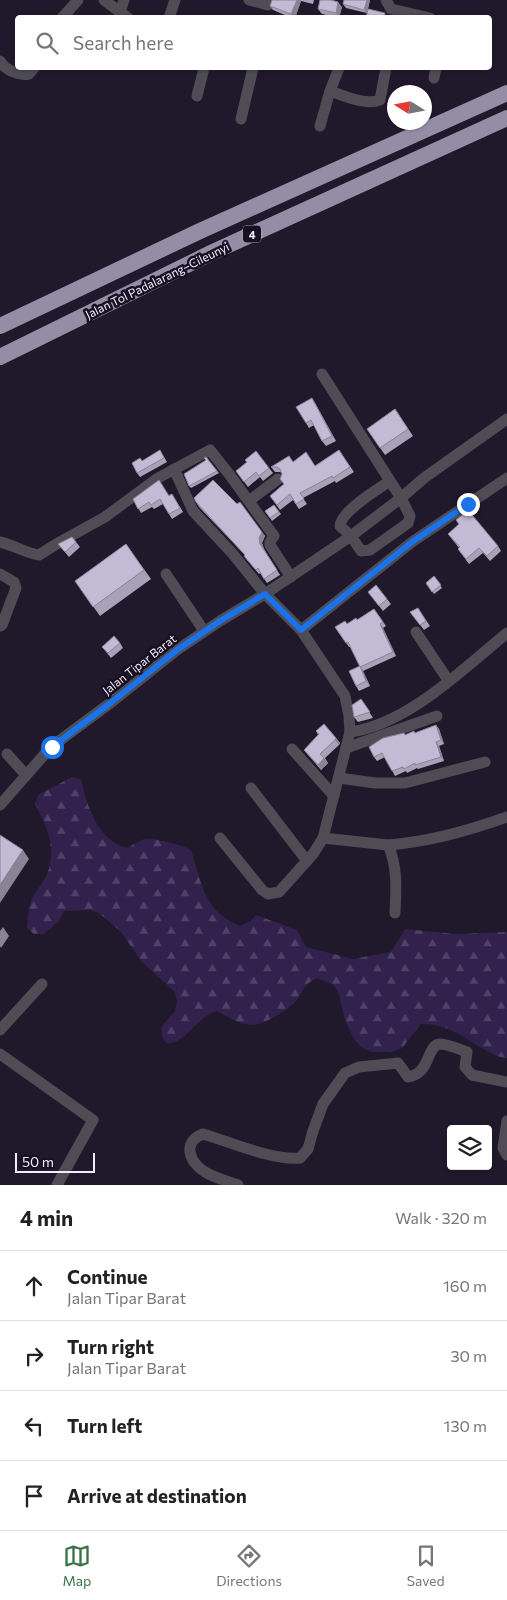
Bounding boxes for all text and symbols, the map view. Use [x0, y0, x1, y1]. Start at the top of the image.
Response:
search box [15, 15, 492, 70]
icon: search [33, 29, 61, 57]
text: Search here [73, 31, 173, 54]
north arrow [387, 85, 432, 130]
road number: 4 [243, 225, 261, 242]
street label: Jalan Tol Padalarang–Cileunyi [83, 239, 232, 322]
route end [457, 493, 480, 516]
street label: Jalan Tipar Barat [99, 631, 179, 698]
route start [41, 736, 64, 759]
map controls [447, 1125, 492, 1170]
button: layers [447, 1125, 492, 1170]
scale bar [15, 1150, 95, 1173]
text: 50 m [22, 1153, 54, 1170]
text: 4 min [20, 1205, 73, 1230]
text: Walk · 320 m [395, 1208, 487, 1227]
text: Continue [67, 1265, 147, 1288]
icon: ahead [20, 1272, 48, 1300]
text: 160 m [443, 1276, 487, 1295]
text: Jalan Tipar Barat [67, 1288, 186, 1307]
text: Turn right [67, 1335, 154, 1358]
icon: right [20, 1342, 48, 1370]
text: 30 m [450, 1346, 487, 1365]
text: Jalan Tipar Barat [67, 1358, 186, 1377]
icon: left [20, 1412, 48, 1440]
text: Turn left [67, 1414, 142, 1437]
text: 130 m [444, 1416, 487, 1435]
icon: arrive [20, 1482, 48, 1510]
text: Arrive at destination [67, 1484, 247, 1507]
tab: Map [62, 1542, 91, 1589]
tab: Directions [216, 1542, 282, 1589]
tab: Saved [407, 1542, 445, 1589]

